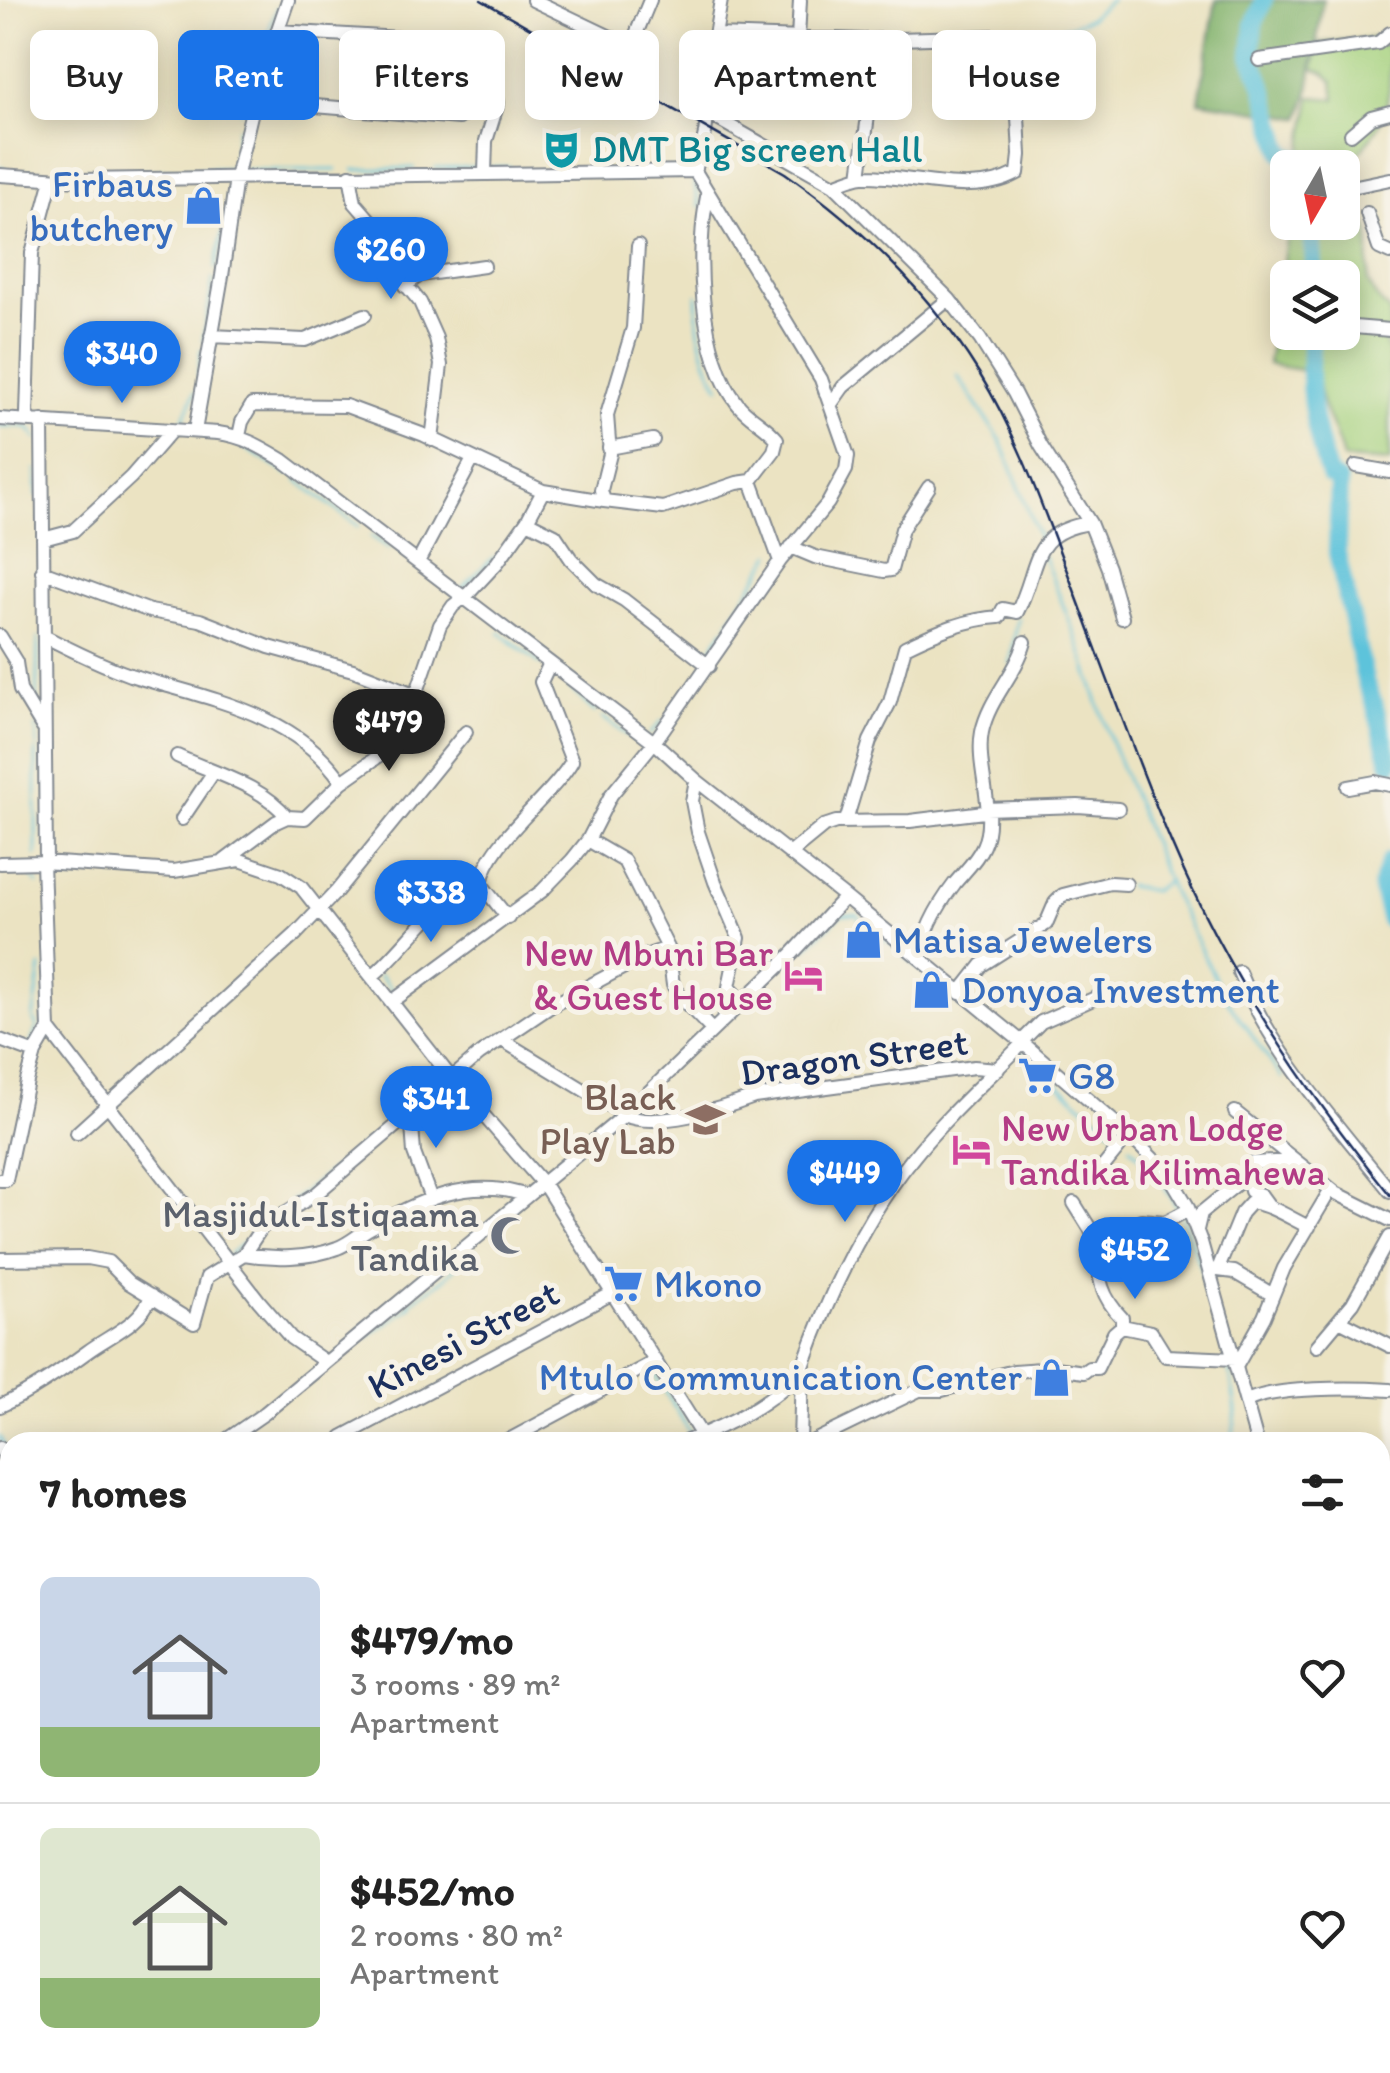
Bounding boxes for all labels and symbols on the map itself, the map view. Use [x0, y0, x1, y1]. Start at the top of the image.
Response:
place label: DMT Big screen Hall [592, 126, 923, 172]
theatre icon: DMT Big screen Hall [541, 128, 583, 170]
north arrow [1270, 150, 1360, 240]
place label: Firbaus butchery [29, 161, 173, 251]
shop icon: Firbaus butchery [182, 185, 224, 227]
pin: $260 [332, 217, 450, 302]
pin: $340 [63, 321, 181, 406]
pin: $479 [330, 689, 448, 774]
pin: $338 [372, 860, 490, 945]
place label: Matisa Jewelers [893, 917, 1153, 963]
shop icon: Matisa Jewelers [842, 919, 884, 961]
place label: New Mbuni Bar & Guest House [524, 930, 773, 1020]
hotel icon: New Mbuni Bar & Guest House [782, 954, 824, 996]
place label: Donyoa Investment [961, 967, 1280, 1013]
shop icon: Donyoa Investment [910, 969, 952, 1011]
street label: Dragon Street [737, 1018, 971, 1096]
place label: G8 [1068, 1053, 1115, 1099]
supermarket icon: G8 [1017, 1055, 1059, 1097]
pin: $341 [377, 1066, 495, 1151]
place label: Black Play Lab [540, 1074, 676, 1164]
school or university icon: Black Play Lab [685, 1098, 727, 1140]
place label: New Urban Lodge Tandika Kilimahewa [1001, 1105, 1326, 1195]
hotel icon: New Urban Lodge Tandika Kilimahewa [950, 1129, 992, 1171]
pin: $449 [786, 1140, 904, 1225]
place label: Masjidul-Istiqaama Tandika [162, 1191, 479, 1281]
mosque icon: Masjidul-Istiqaama Tandika [488, 1215, 530, 1257]
pin: $452 [1076, 1217, 1194, 1302]
place label: Mkono [654, 1261, 762, 1307]
supermarket icon: Mkono [603, 1263, 645, 1305]
street label: Kinesi Street [360, 1269, 566, 1409]
place label: Mtulo Communication Center [539, 1354, 1023, 1400]
shop icon: Mtulo Communication Center [1031, 1356, 1073, 1398]

